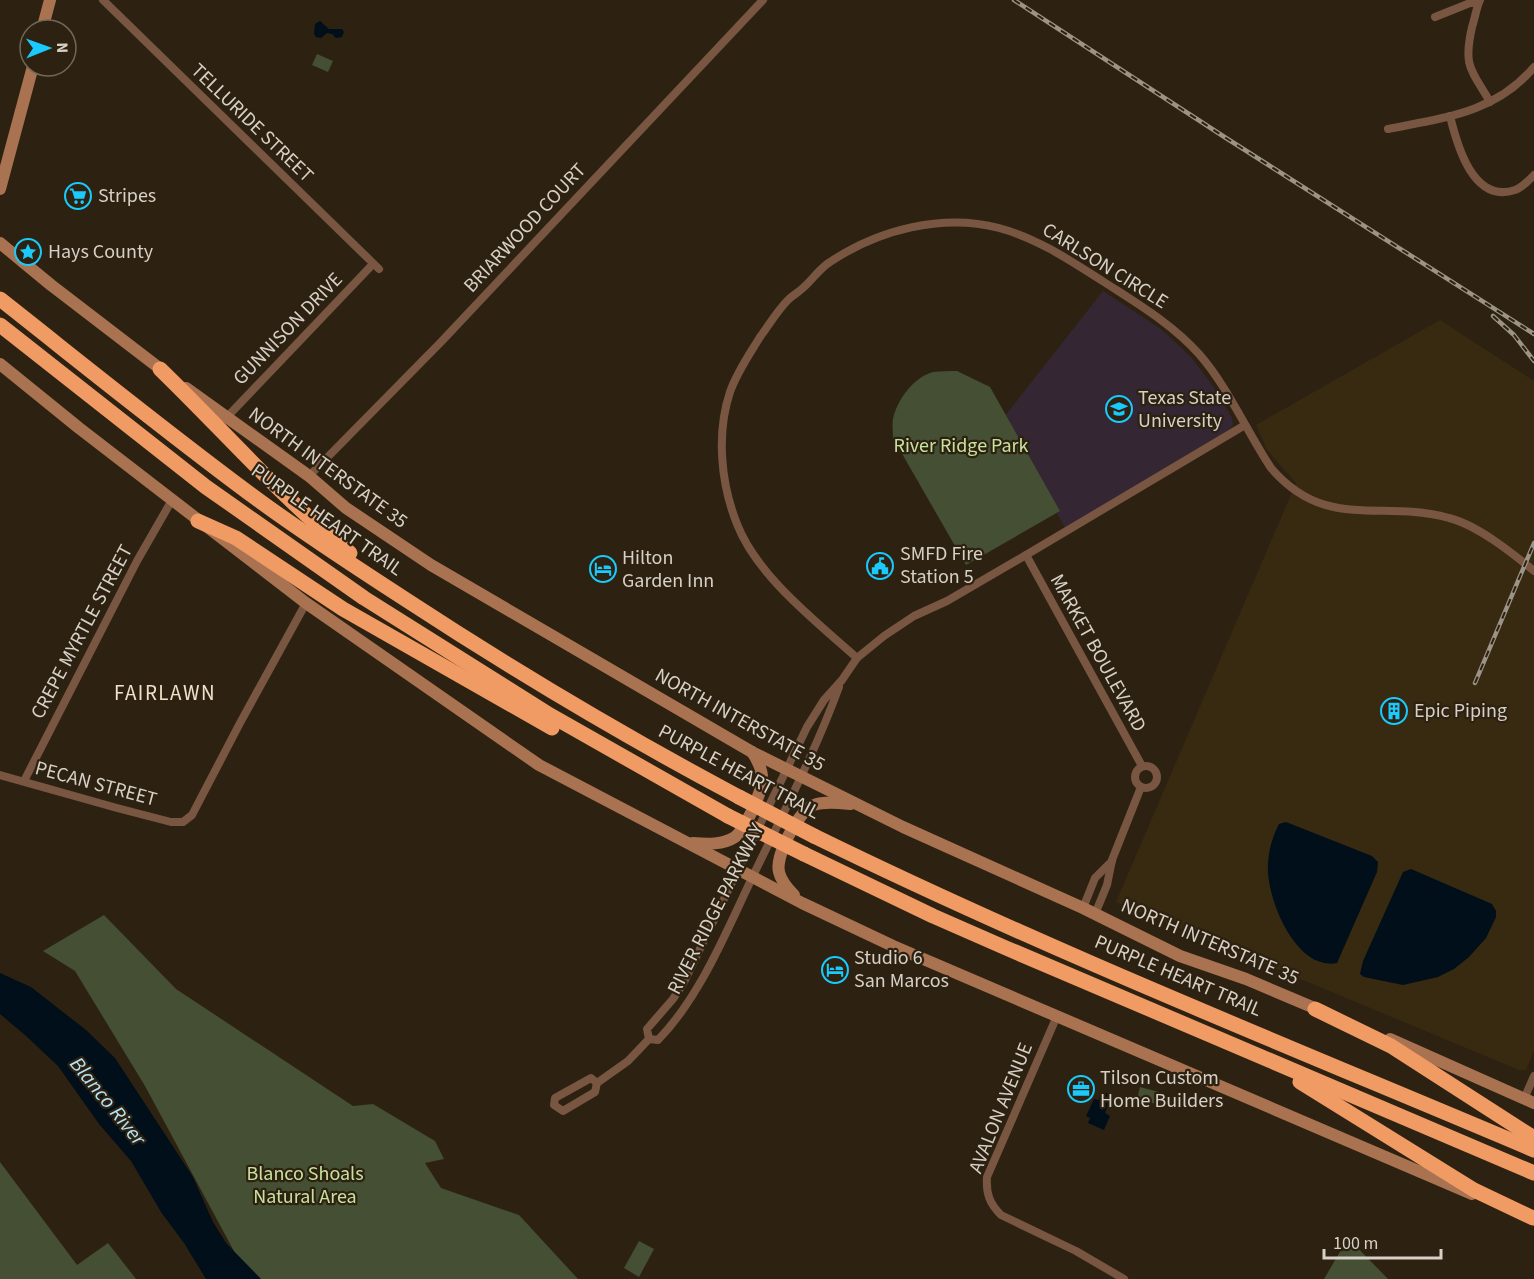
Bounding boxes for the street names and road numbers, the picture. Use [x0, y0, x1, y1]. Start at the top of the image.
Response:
street label: TELLURIDE STREET [184, 57, 320, 189]
street label: BRIARWOOD COURT [457, 157, 593, 299]
street label: CARLSON CIRCLE [1037, 216, 1173, 316]
street label: GUNNISON DRIVE [227, 266, 349, 392]
street label: NORTH INTERSTATE 35 [243, 401, 413, 535]
street label: PURPLE HEART TRAIL [246, 457, 409, 583]
street label: CREPE MYRTLE STREET [24, 540, 140, 724]
street label: MARKET BOULEVARD [1043, 569, 1153, 737]
street label: NORTH INTERSTATE 35 [650, 662, 830, 778]
street label: PURPLE HEART TRAIL [653, 718, 825, 827]
street label: PECAN STREET [32, 754, 160, 814]
street label: RIVER RIDGE PARKWAY [661, 818, 771, 999]
street label: NORTH INTERSTATE 35 [1117, 892, 1303, 992]
street label: PURPLE HEART TRAIL [1090, 928, 1266, 1024]
street label: AVALON AVENUE [962, 1038, 1040, 1178]

